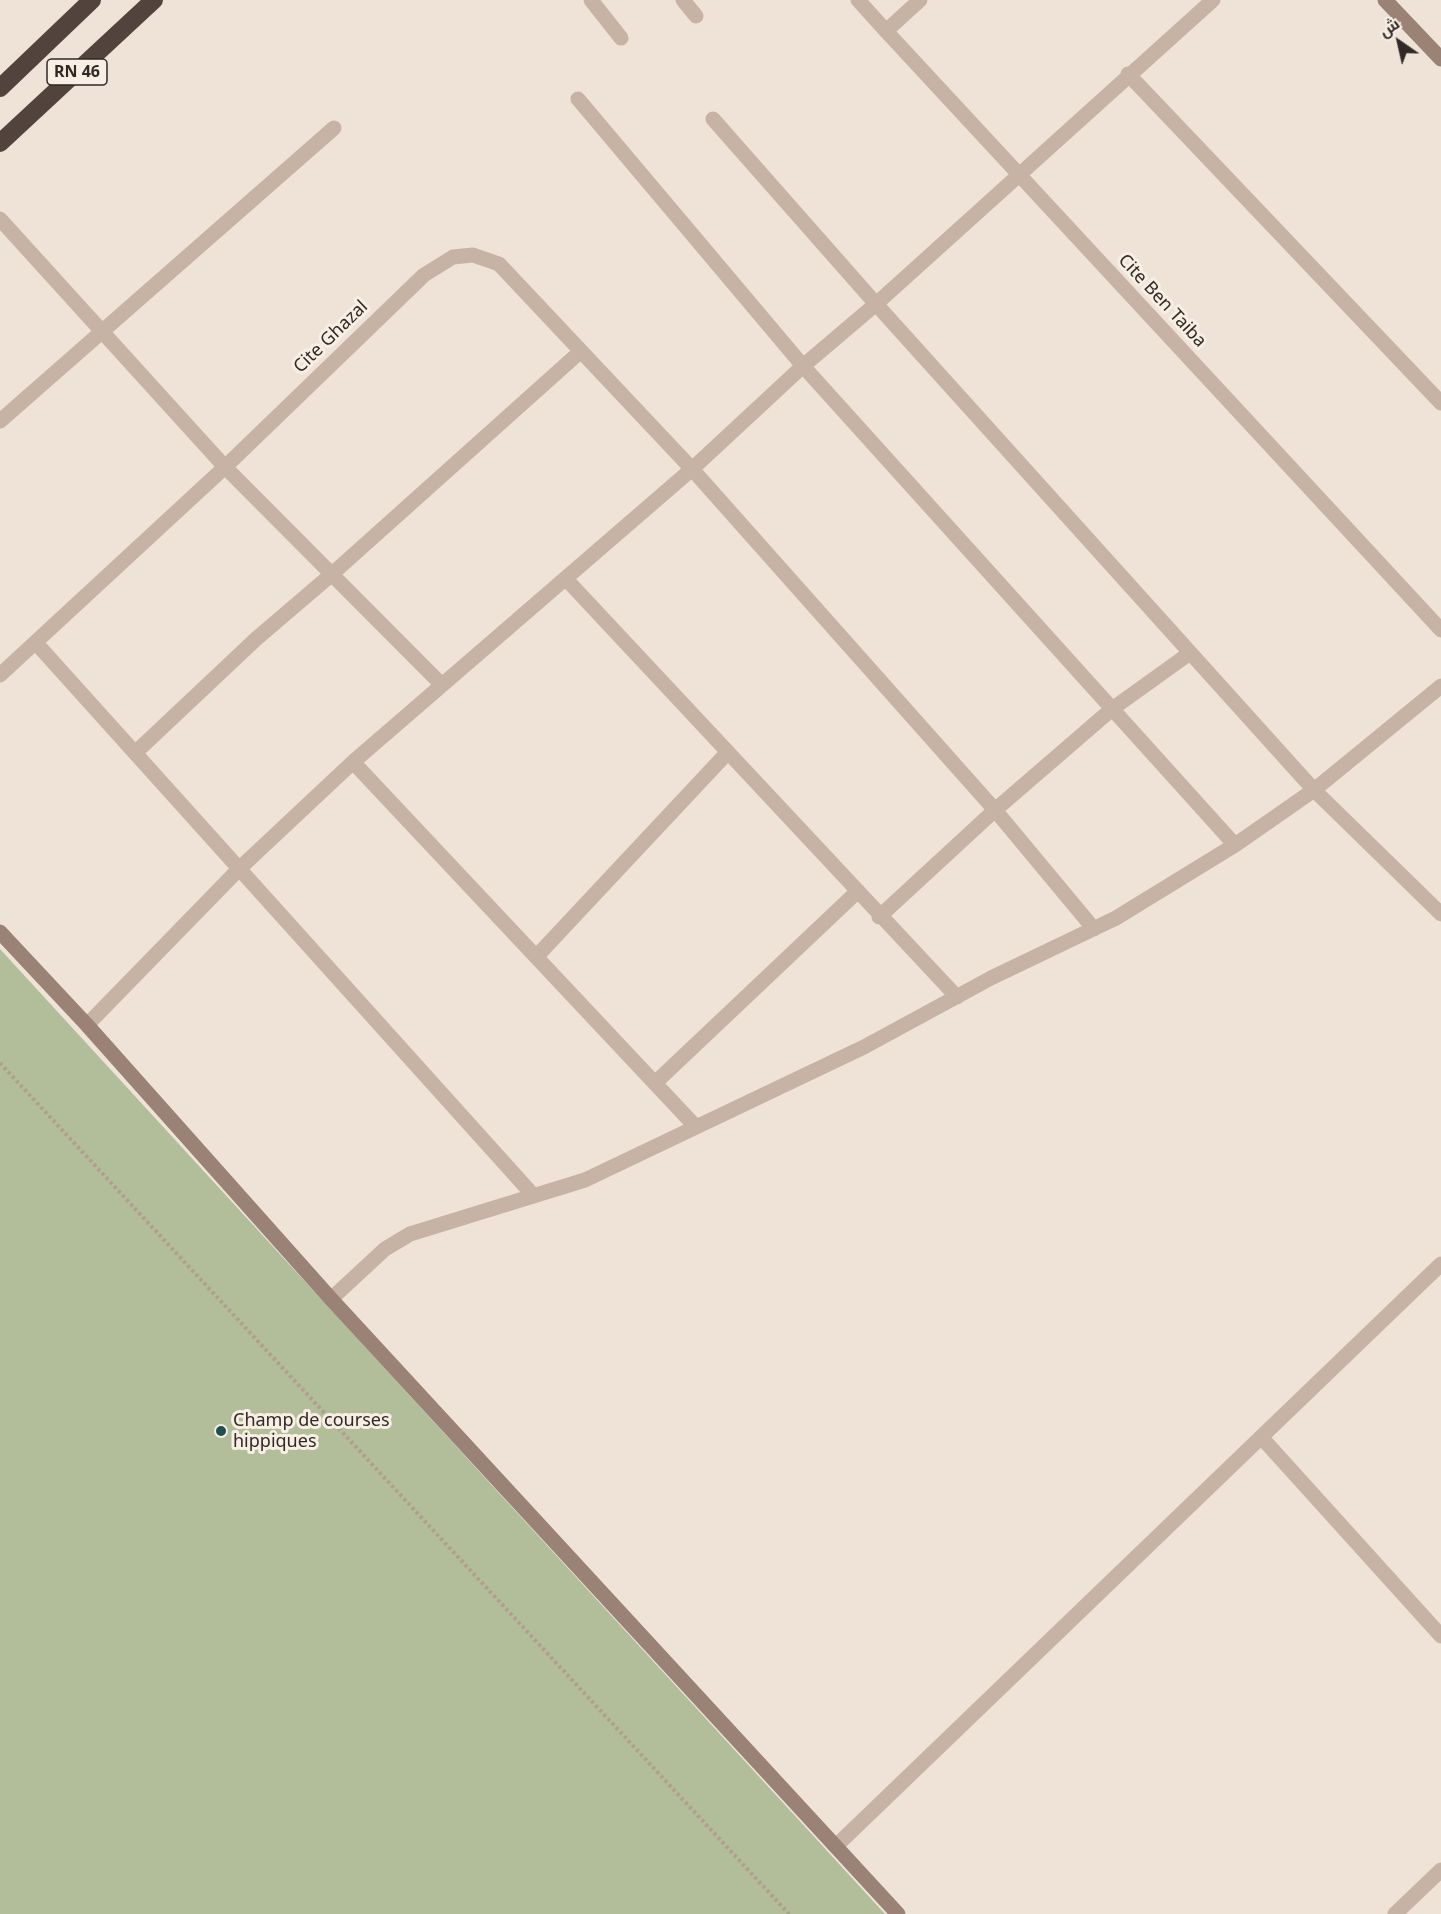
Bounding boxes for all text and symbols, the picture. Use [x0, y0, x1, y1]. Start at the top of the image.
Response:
north arrow [1369, 12, 1429, 72]
text: ش [1374, 12, 1404, 42]
road number: RN 46 [47, 59, 107, 85]
street label: Cite Ben Taiba [1113, 250, 1211, 352]
street label: Cite Ghazal [289, 296, 373, 378]
place label: Champ de courses hippiques [233, 1410, 390, 1452]
marker: Champ de courses hippiques [214, 1424, 228, 1438]

